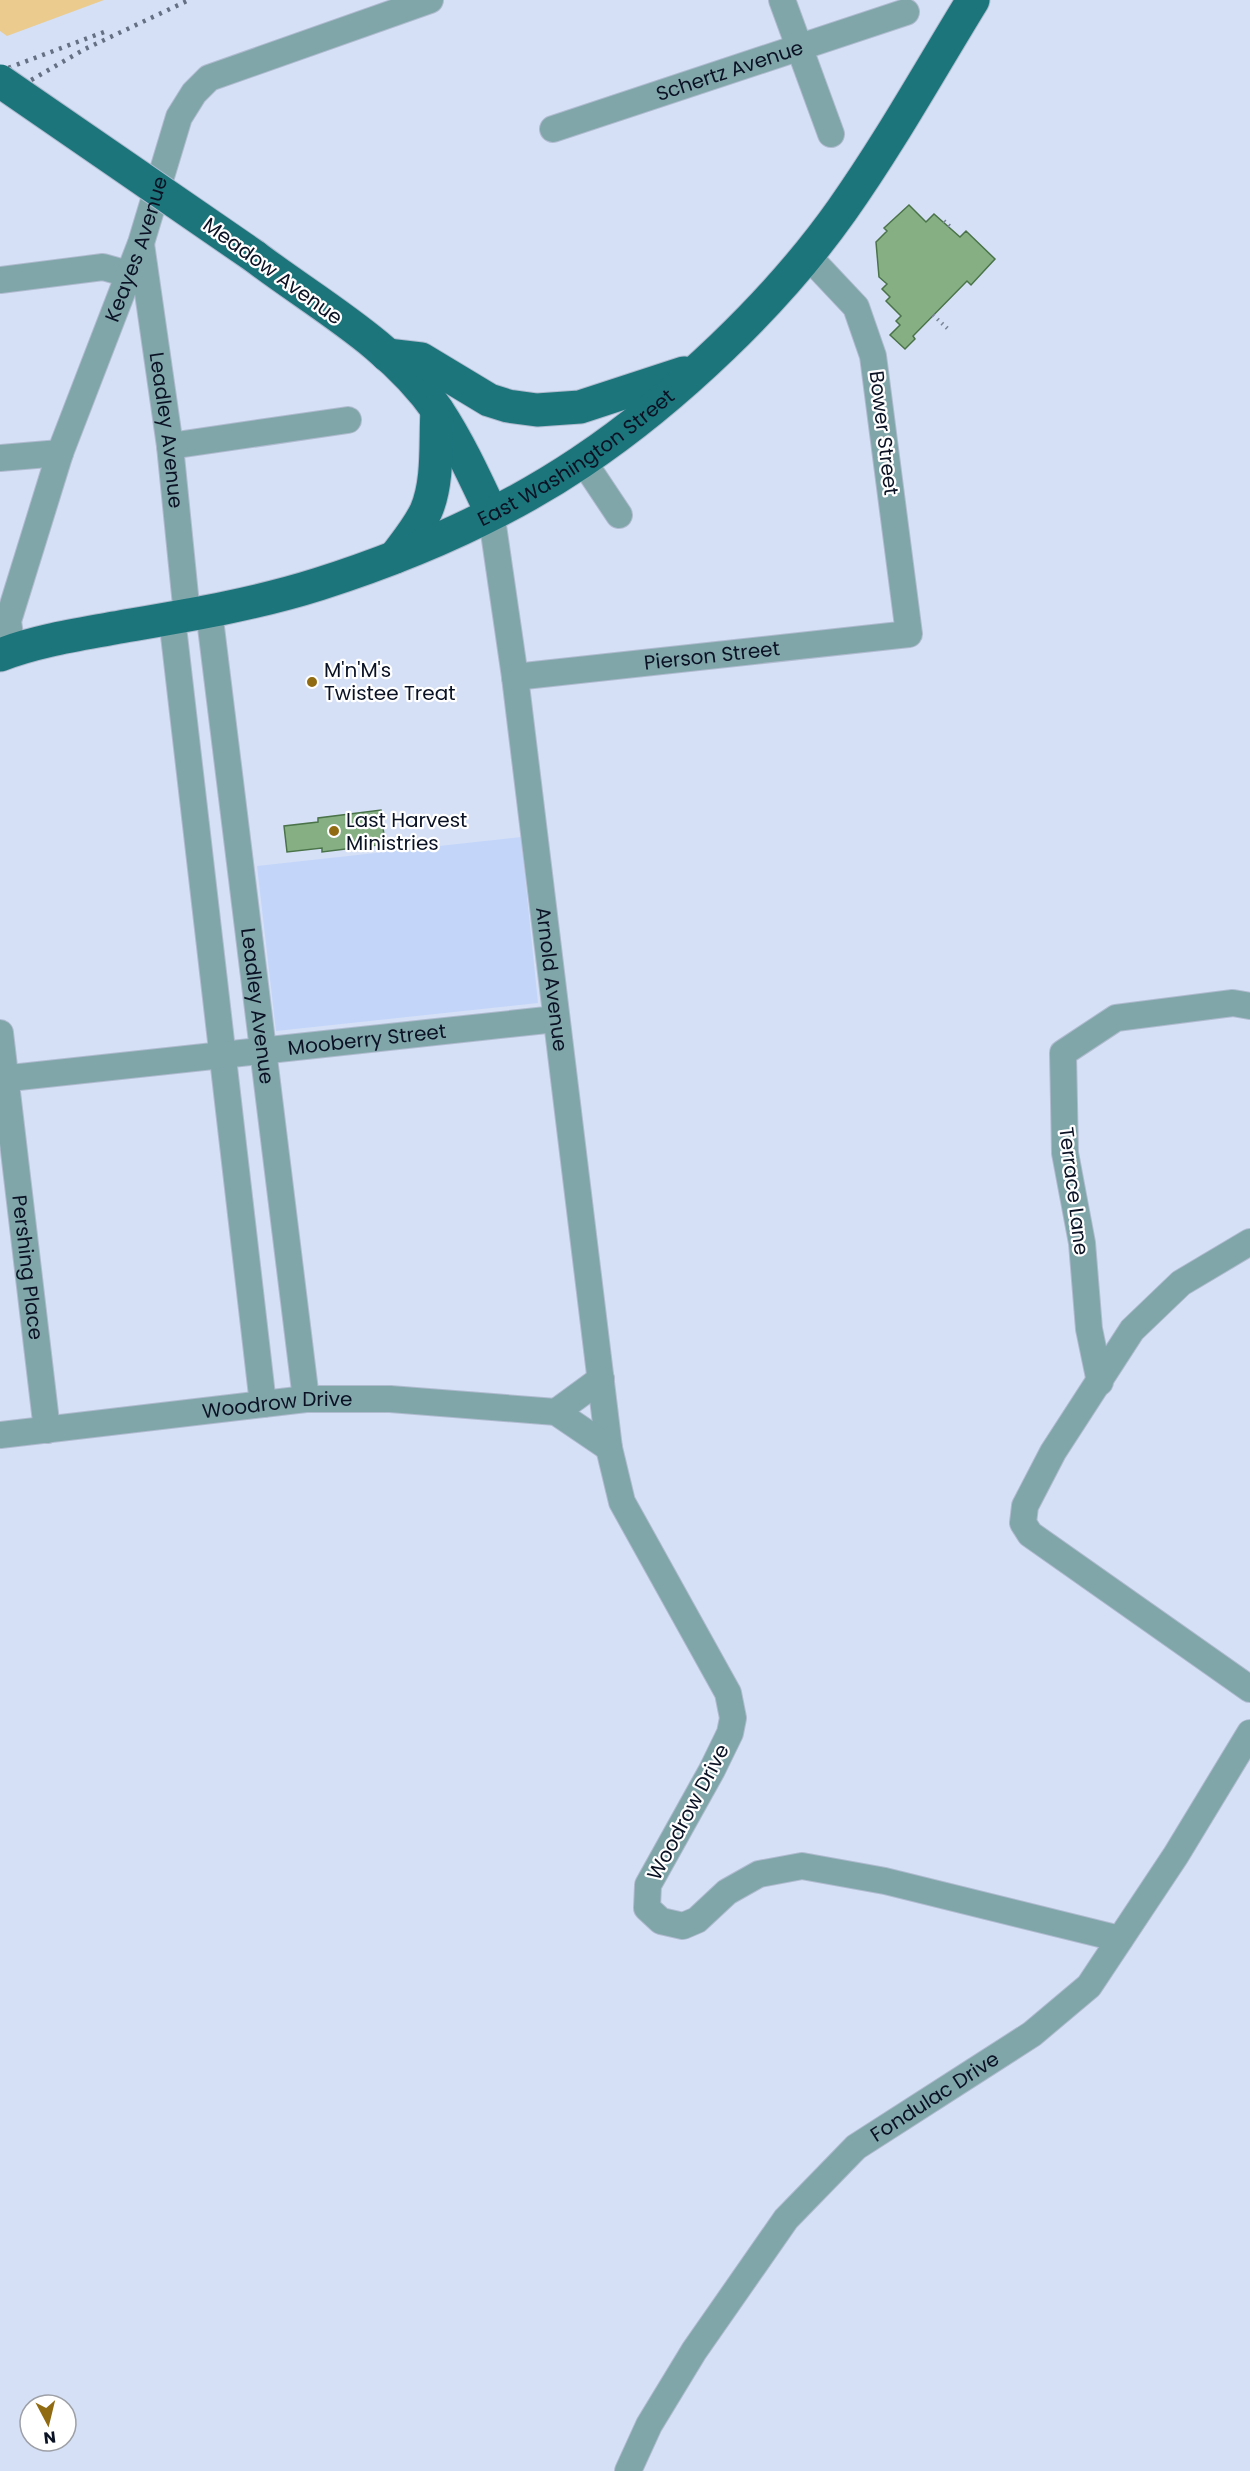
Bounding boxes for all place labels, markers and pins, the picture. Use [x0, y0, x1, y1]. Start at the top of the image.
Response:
place label: M'n'M's Twistee Treat [324, 656, 455, 707]
marker: M'n'M's Twistee Treat [305, 675, 319, 689]
place label: Last Harvest Ministries [346, 806, 467, 857]
marker: Last Harvest Ministries [327, 824, 341, 838]

